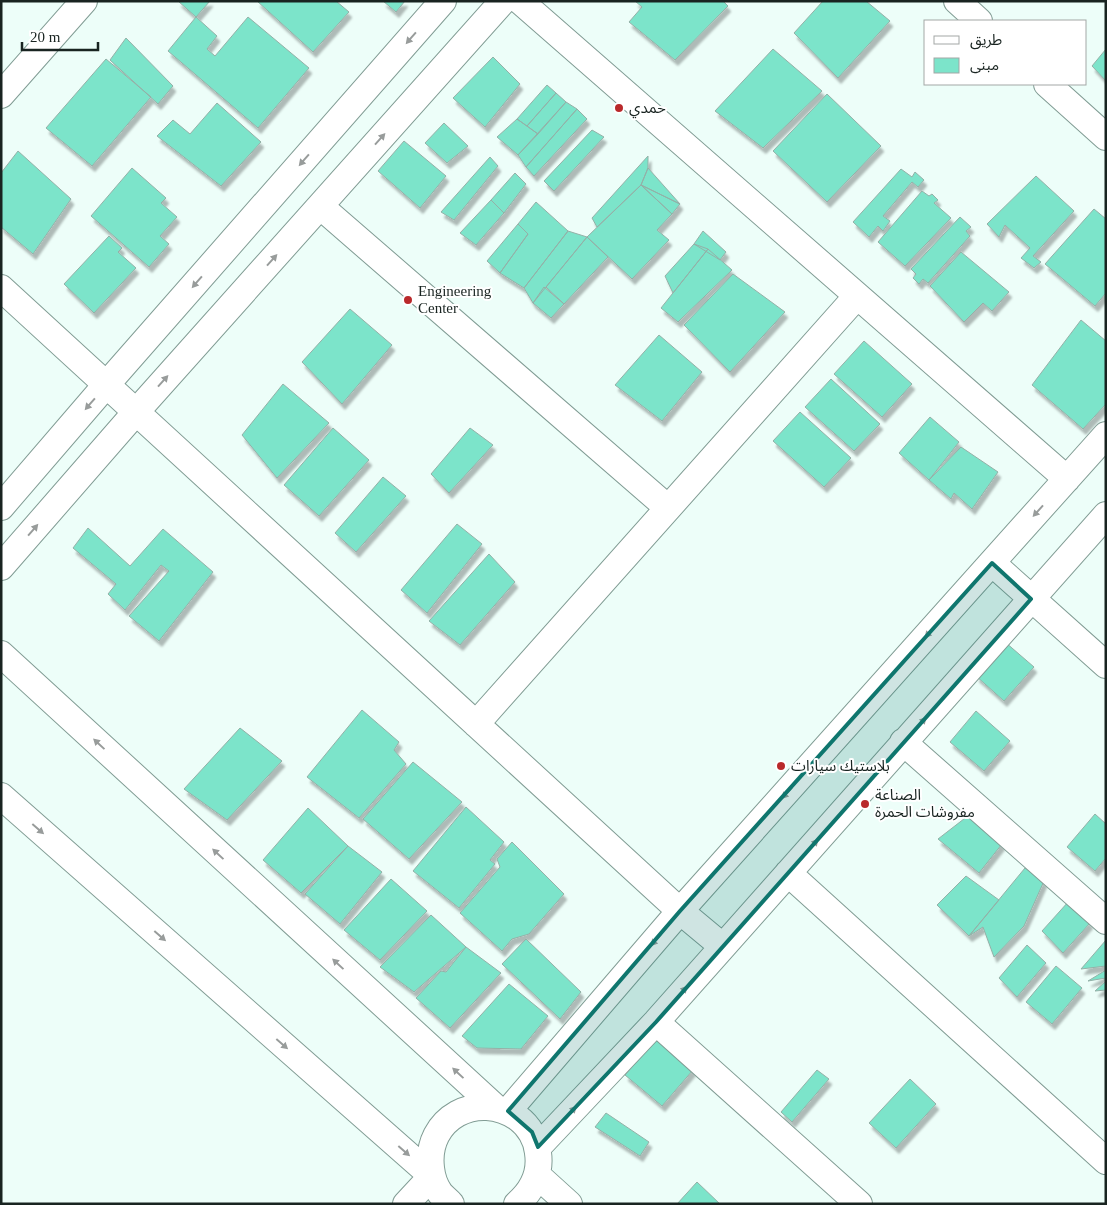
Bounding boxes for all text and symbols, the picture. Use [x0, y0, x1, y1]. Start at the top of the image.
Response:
scale bar [22, 20, 99, 52]
legend [924, 20, 1087, 85]
text: 20 m [30, 29, 61, 45]
one-way arrow [405, 31, 417, 43]
text: طريق [970, 32, 1002, 50]
text: مبنى [970, 57, 999, 74]
place label: حمدي [629, 100, 666, 119]
marker: حمدي [613, 102, 625, 114]
one-way arrow [374, 133, 386, 145]
one-way arrow [299, 154, 310, 166]
one-way arrow [266, 255, 278, 267]
one-way arrow [191, 275, 202, 288]
place label: Engineering Center [418, 283, 492, 316]
marker: Engineering Center [402, 294, 414, 306]
one-way arrow [158, 375, 169, 388]
one-way arrow [84, 398, 95, 411]
one-way arrow [1033, 504, 1044, 517]
one-way arrow [28, 523, 39, 536]
one-way arrow [924, 626, 936, 638]
one-way arrow [915, 717, 926, 730]
one-way arrow [93, 738, 105, 750]
place label: بلاستيك سيارات [791, 758, 890, 775]
marker: بلاستيك سيارات [775, 760, 787, 772]
one-way arrow [781, 786, 793, 798]
place label: الصناعة مفروشات الحمرة [875, 787, 975, 821]
marker: الصناعة مفروشات الحمرة [859, 798, 871, 810]
one-way arrow [31, 823, 44, 834]
one-way arrow [807, 839, 819, 851]
one-way arrow [213, 848, 225, 860]
one-way arrow [153, 930, 165, 942]
one-way arrow [650, 933, 661, 946]
one-way arrow [332, 958, 344, 969]
one-way arrow [676, 987, 688, 999]
one-way arrow [275, 1038, 288, 1049]
one-way arrow [452, 1067, 464, 1079]
one-way arrow [565, 1106, 577, 1118]
one-way arrow [397, 1145, 409, 1157]

